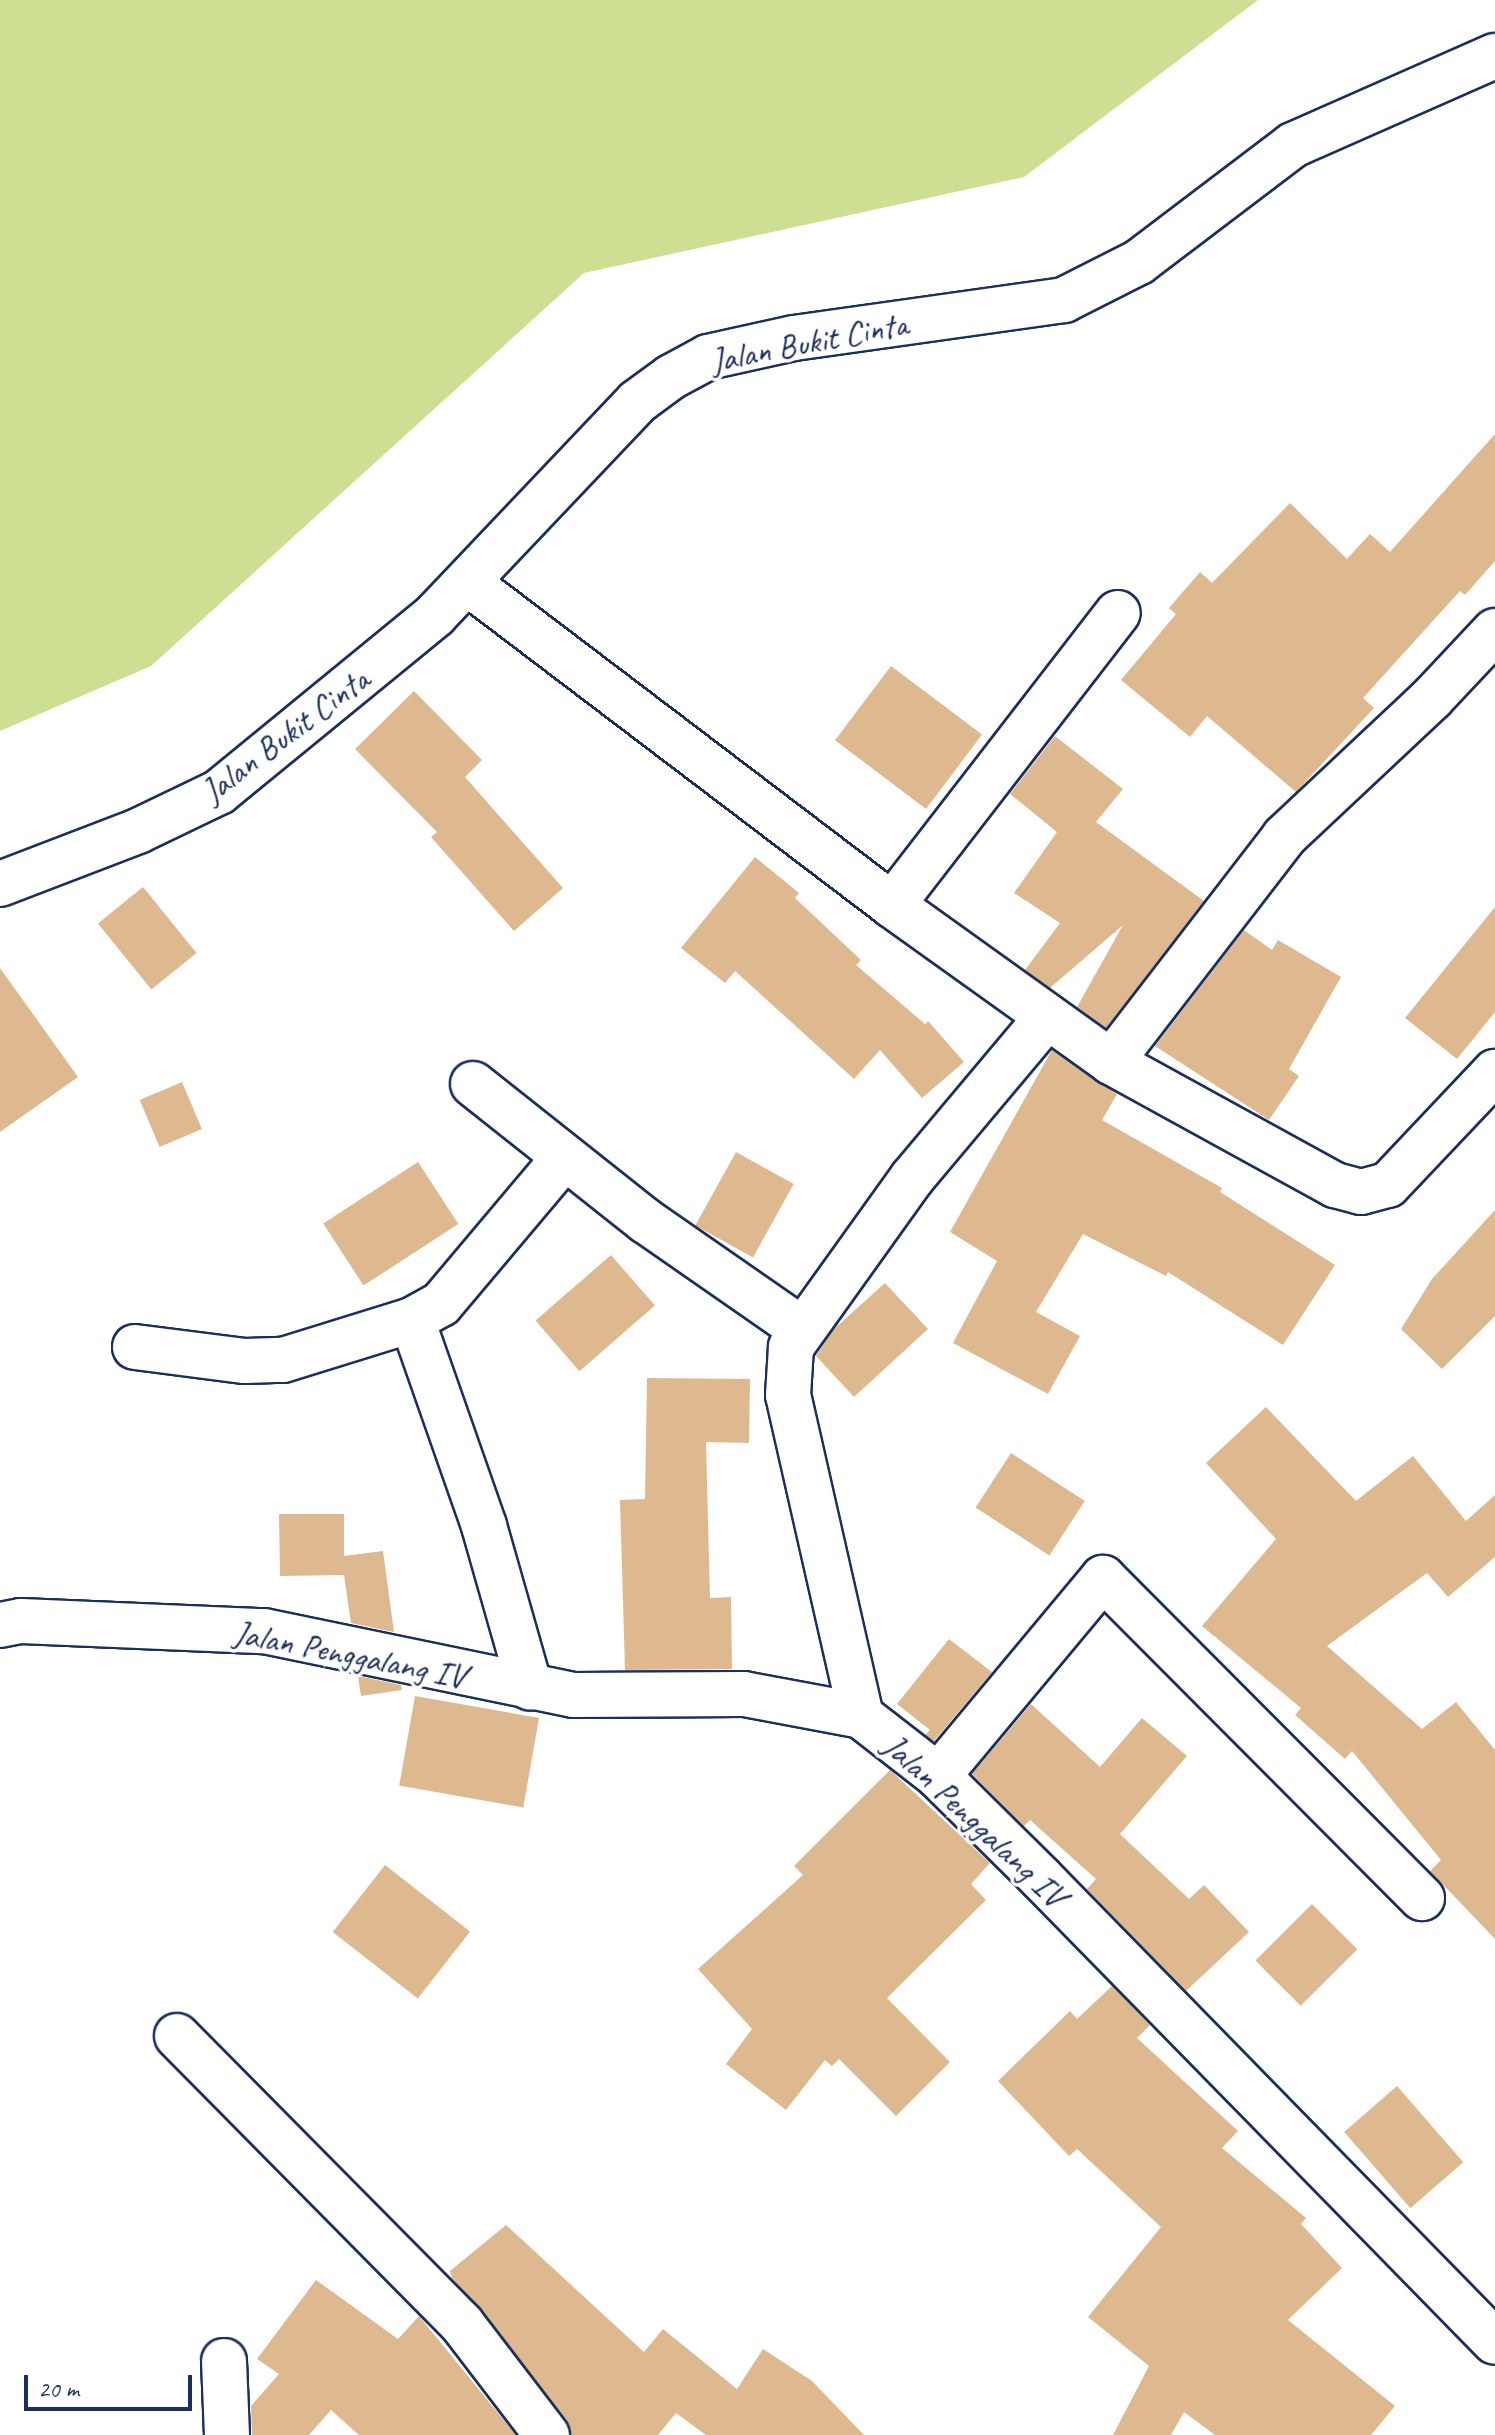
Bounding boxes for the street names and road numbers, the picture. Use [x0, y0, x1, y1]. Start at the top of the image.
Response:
street label: Jalan Bukit Cinta [707, 303, 911, 381]
street label: Jalan Bukit Cinta [193, 659, 377, 811]
street label: Jalan Penggalang IV [231, 1612, 469, 1696]
street label: Jalan Penggalang IV [876, 1725, 1074, 1915]

